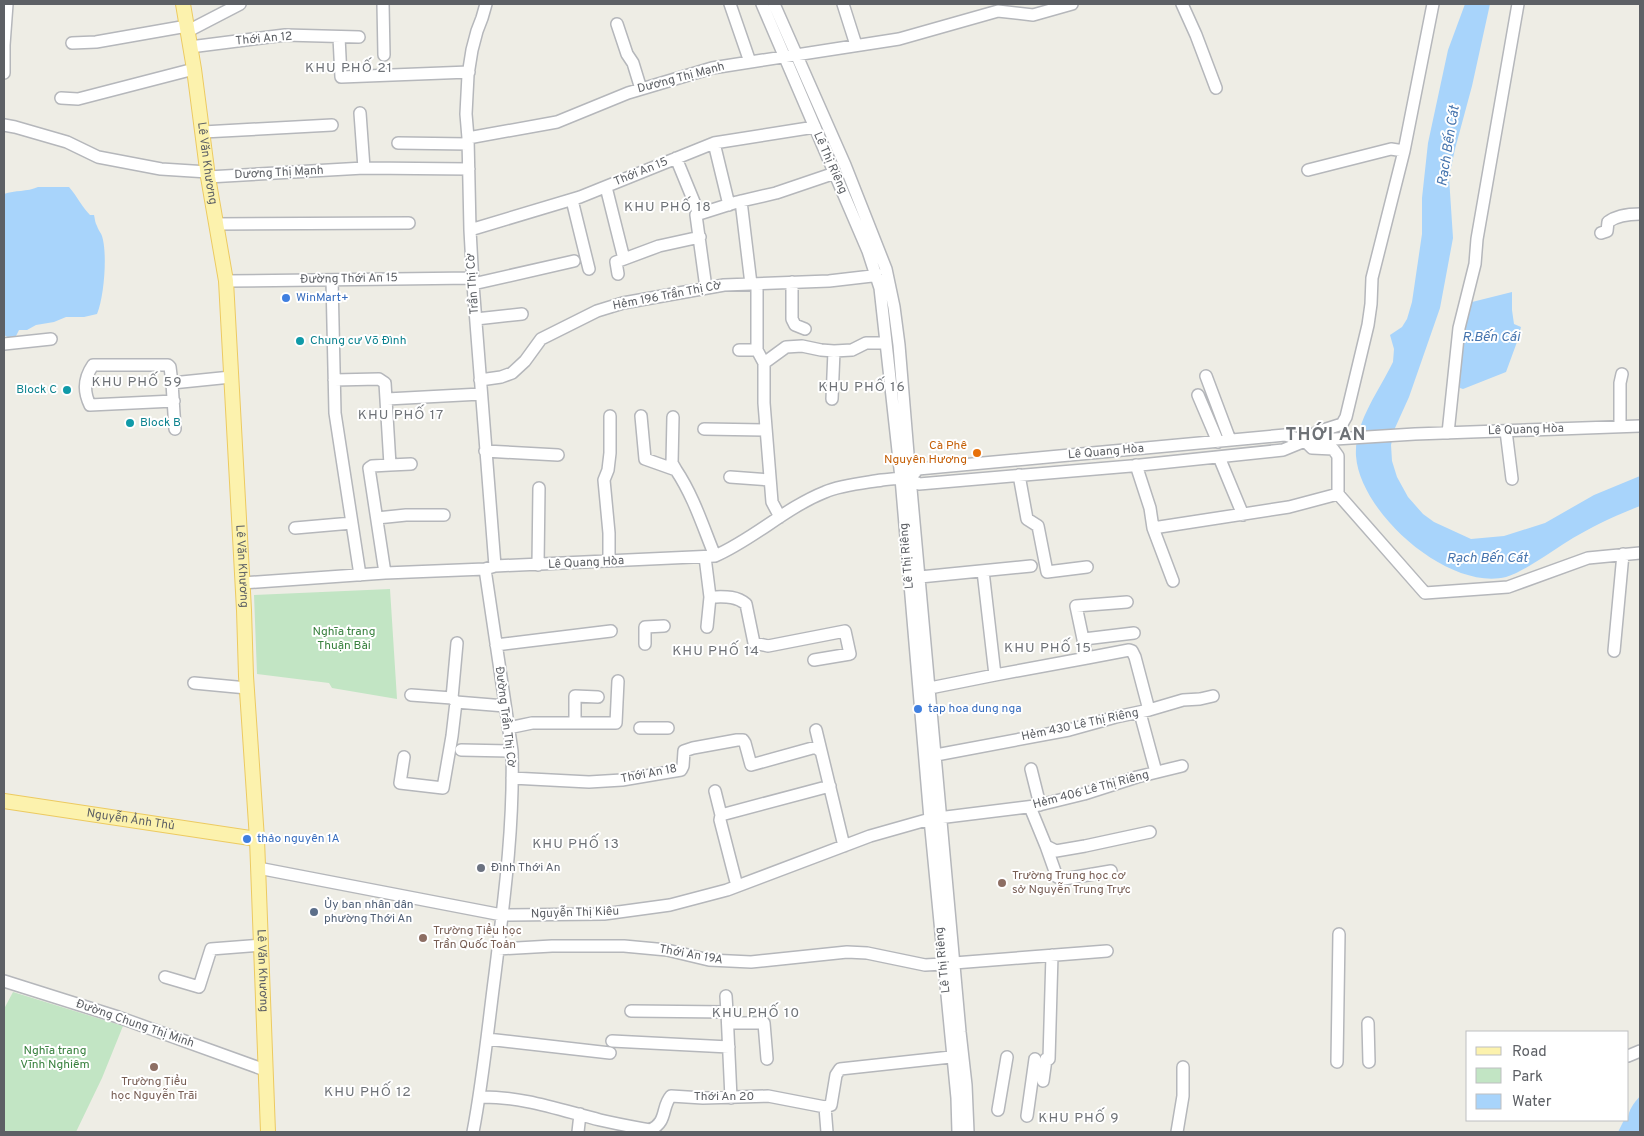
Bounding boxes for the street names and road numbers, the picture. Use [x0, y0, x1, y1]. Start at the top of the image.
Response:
street label: Thới An 12 [235, 29, 293, 49]
street label: Dương Thị Mạnh [636, 59, 726, 97]
street label: Lê Văn Khương [193, 121, 221, 206]
street label: Lê Thị Riêng [809, 129, 851, 197]
street label: Thới An 15 [612, 154, 670, 190]
street label: Dương Thị Mạnh [234, 163, 324, 183]
street label: Trần Thị Cờ [463, 253, 483, 315]
street label: Đường Thới An 15 [300, 270, 398, 288]
street label: Hẻm 196 Trần Thị Cờ [611, 278, 723, 314]
street label: Lê Quang Hòa [1488, 421, 1564, 439]
street label: Lê Quang Hòa [1067, 441, 1145, 463]
street label: Lê Thị Riêng [896, 522, 918, 590]
street label: Lê Văn Khương [231, 524, 252, 608]
street label: Lê Quang Hòa [548, 553, 624, 573]
street label: Đường Trần Thị Cờ [491, 666, 519, 768]
street label: Hẻm 430 Lê Thị Riêng [1020, 705, 1140, 745]
street label: Thới An 18 [619, 761, 679, 787]
street label: Hẻm 406 Lê Thị Riêng [1031, 767, 1151, 813]
street label: Nguyễn Ảnh Thủ [85, 805, 176, 835]
street label: Nguyễn Thị Kiêu [531, 903, 619, 923]
street label: Lê Thị Riêng [932, 926, 954, 994]
street label: Lê Văn Khương [252, 929, 271, 1013]
street label: Thới An 19A [658, 942, 724, 968]
street label: Đường Chung Thị Minh [74, 996, 196, 1052]
street label: Thới An 20 [694, 1089, 754, 1105]

